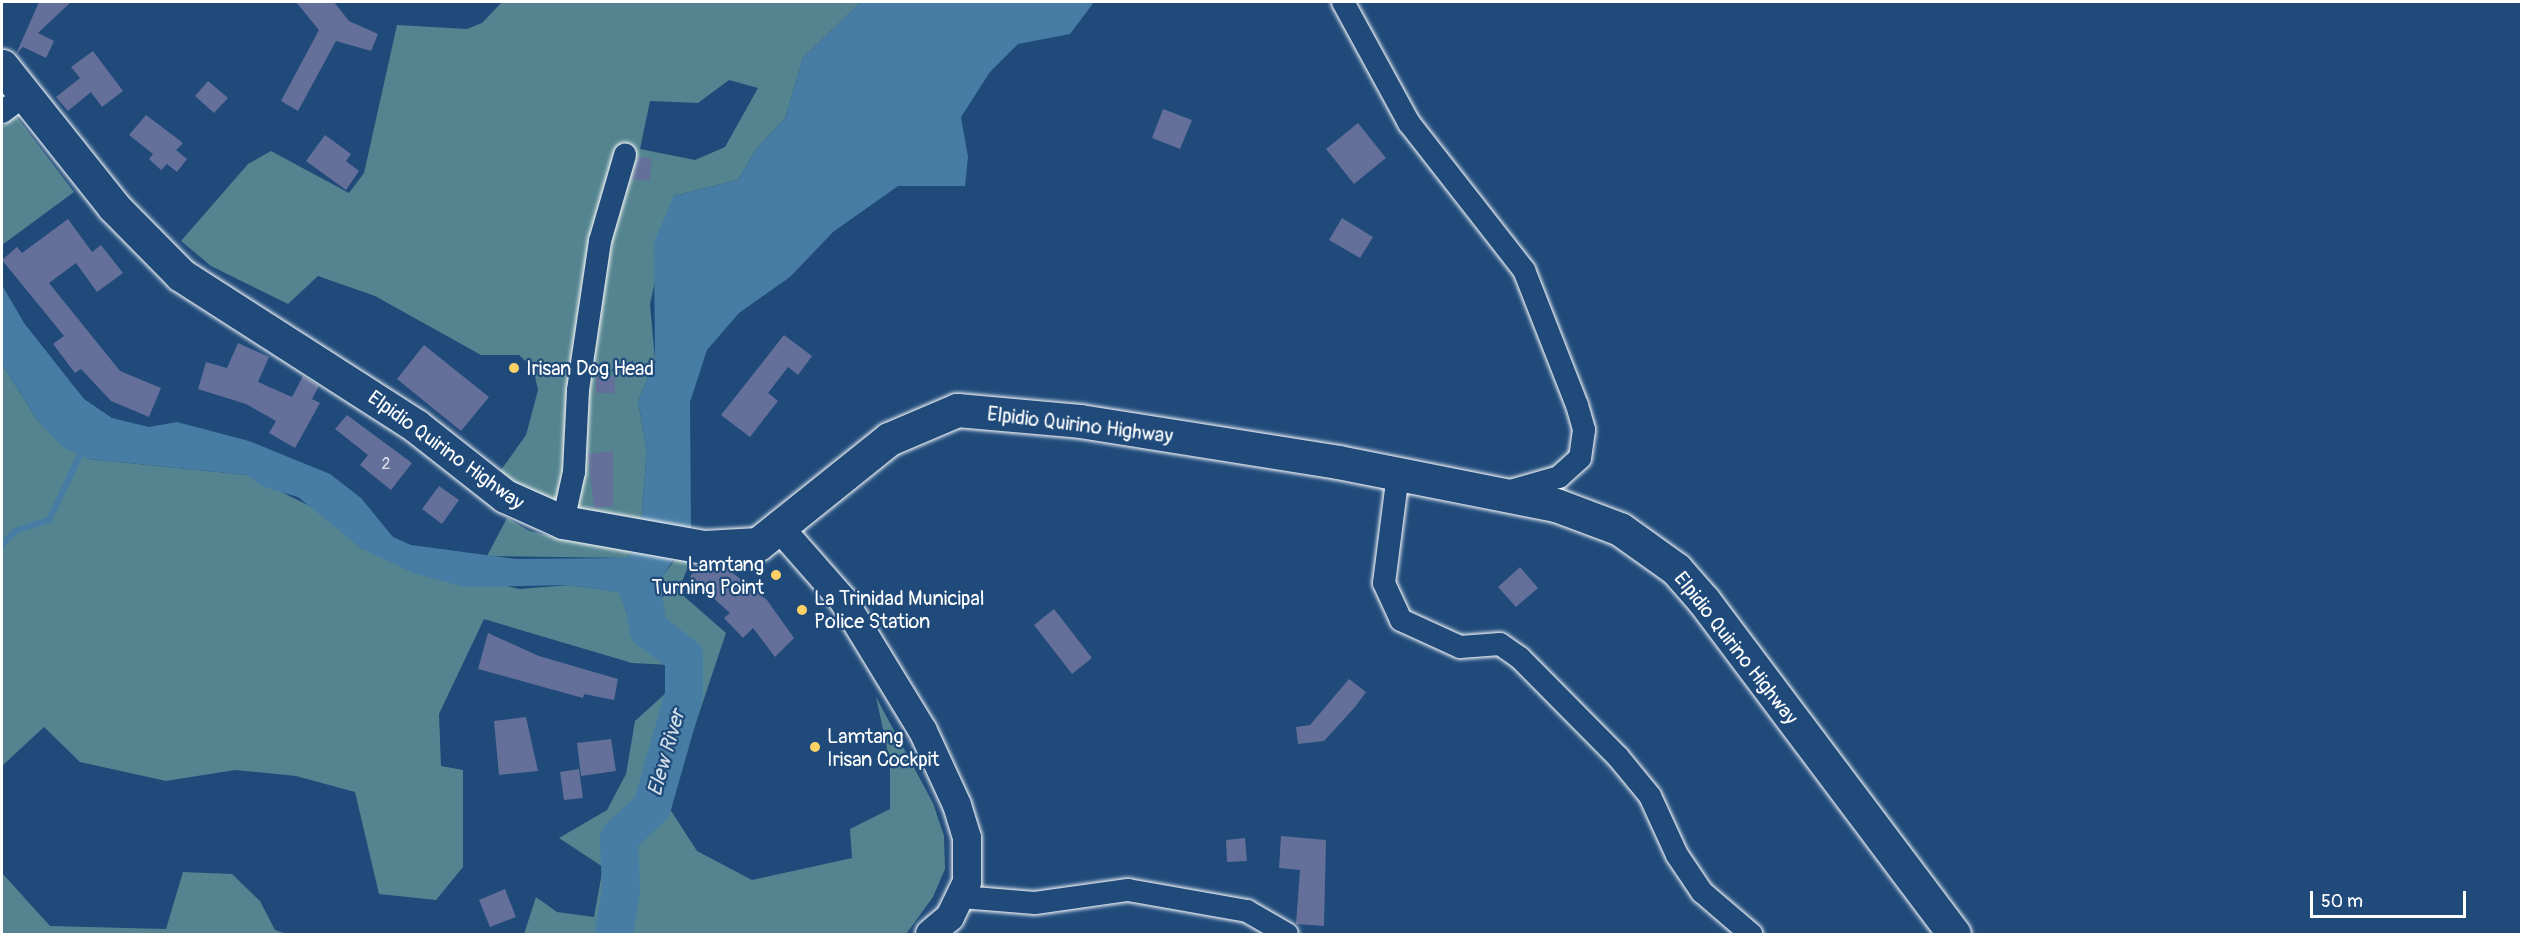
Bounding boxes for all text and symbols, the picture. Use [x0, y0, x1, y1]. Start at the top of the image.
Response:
place label: Irisan Dog Head [526, 356, 654, 380]
marker: Irisan Dog Head [507, 361, 521, 375]
street label: Elpidio Quirino Highway [363, 385, 529, 515]
street label: Elpidio Quirino Highway [986, 402, 1174, 448]
house number: 2 [382, 454, 390, 474]
place label: Lamtang Turning Point [652, 552, 764, 599]
street label: Elpidio Quirino Highway [1669, 567, 1803, 729]
marker: Lamtang Turning Point [769, 568, 783, 582]
place label: La Trinidad Municipal Police Station [814, 586, 985, 633]
marker: La Trinidad Municipal Police Station [795, 603, 809, 617]
water label: Elew River [643, 707, 691, 799]
place label: Lamtang Irisan Cockpit [827, 724, 939, 771]
marker: Lamtang Irisan Cockpit [808, 740, 822, 754]
scale bar [2313, 879, 2469, 917]
text: 50 m [2321, 890, 2363, 913]

